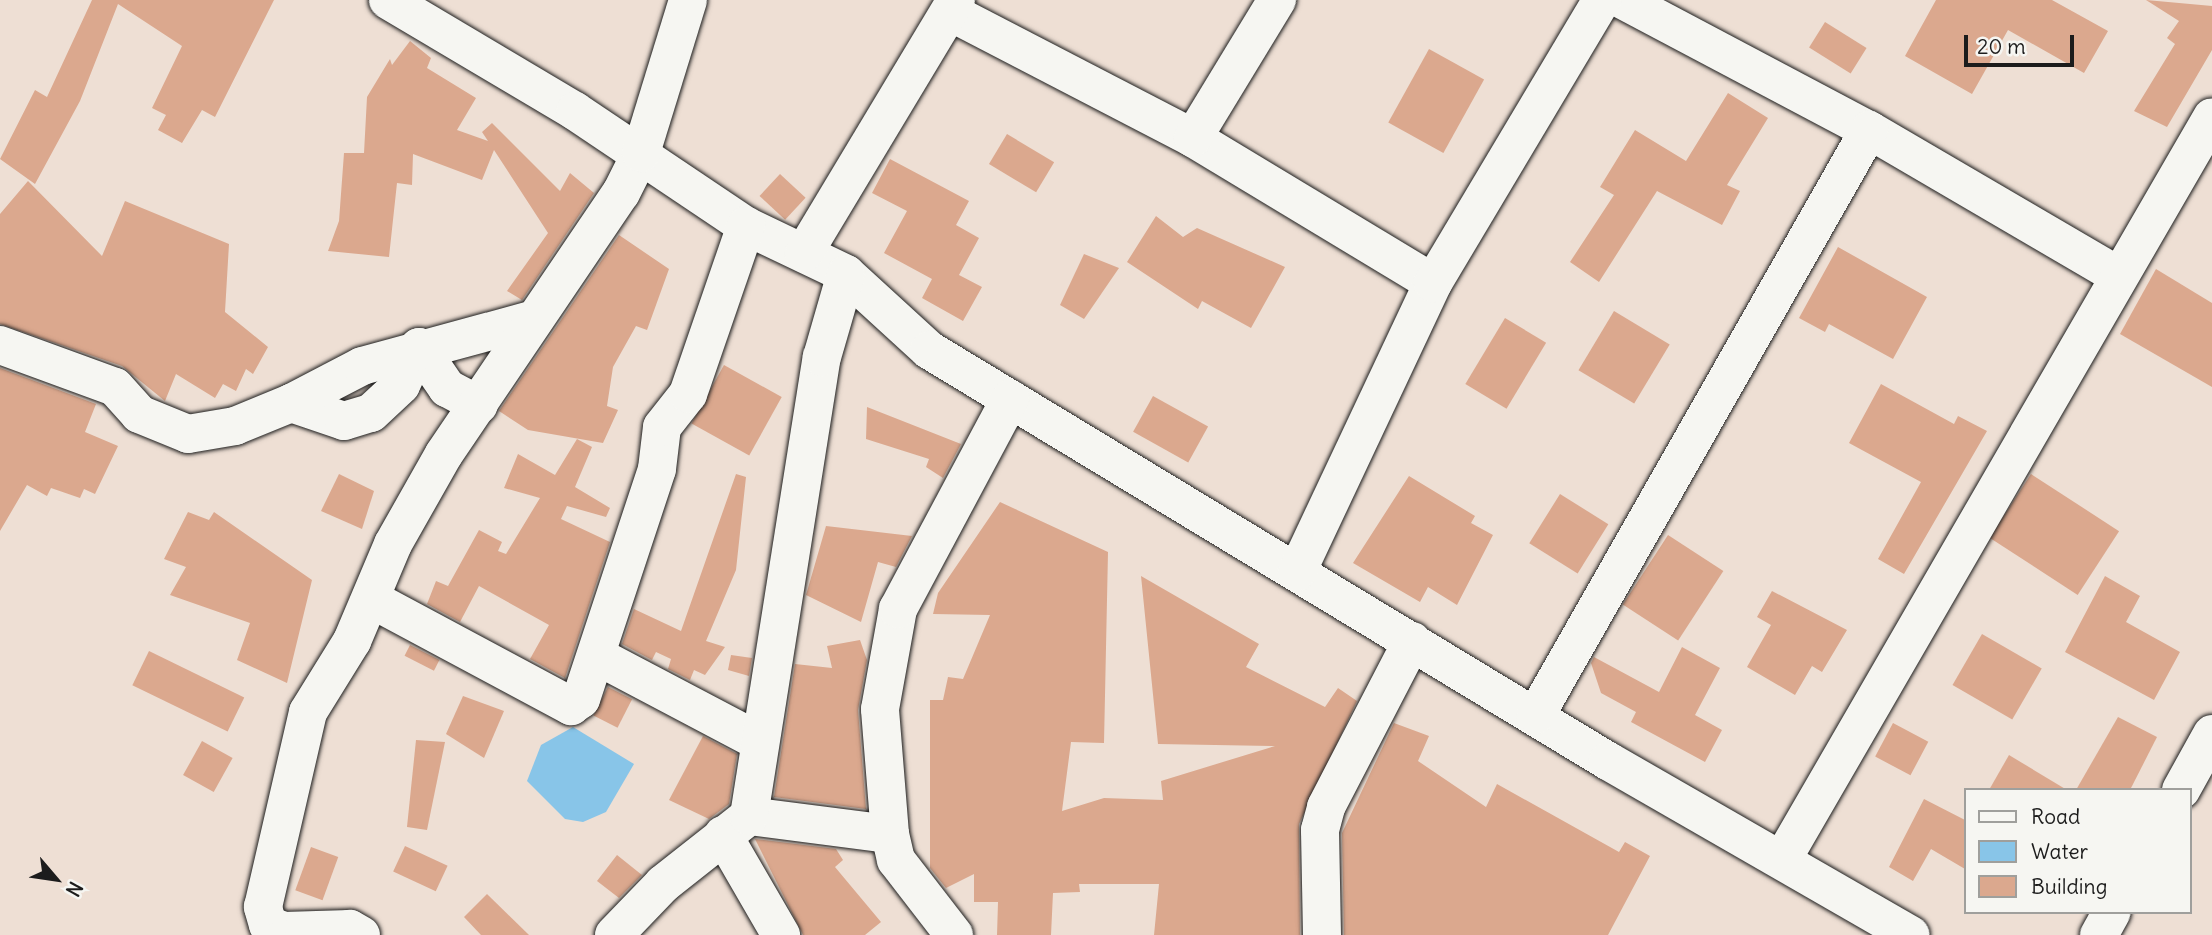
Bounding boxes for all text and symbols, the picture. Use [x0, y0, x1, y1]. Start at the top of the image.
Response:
scale bar [1967, 21, 2077, 65]
text: 20 m [1977, 33, 2026, 60]
legend [1964, 788, 2191, 914]
text: Road [2031, 803, 2080, 830]
text: Water [2031, 838, 2088, 865]
north arrow [21, 844, 91, 914]
text: Building [2031, 873, 2107, 900]
text: N [61, 878, 88, 901]

